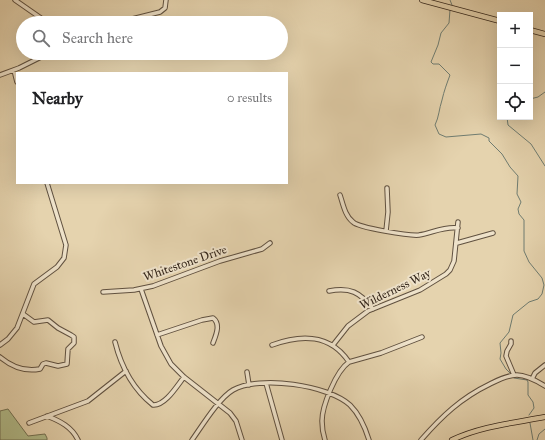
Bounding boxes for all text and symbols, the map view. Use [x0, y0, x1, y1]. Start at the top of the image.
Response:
map controls [497, 12, 533, 120]
button: + [497, 12, 533, 48]
search box [16, 16, 288, 60]
icon: search [30, 27, 52, 49]
text: Search here [62, 29, 133, 47]
button: − [497, 48, 533, 84]
button: locate [497, 84, 533, 120]
text: Nearby [32, 88, 83, 109]
text: 0 results [227, 90, 272, 106]
street label: Whitestone Drive [141, 242, 229, 284]
street label: Wilderness Way [357, 266, 433, 312]

